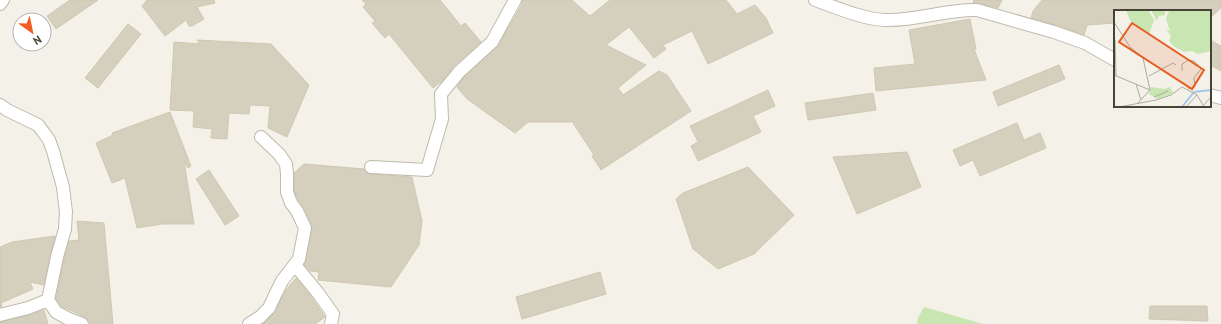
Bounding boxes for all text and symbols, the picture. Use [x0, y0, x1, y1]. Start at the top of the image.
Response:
inset map [1114, 10, 1211, 107]
north arrow [12, 12, 52, 52]
text: N [31, 33, 44, 48]

